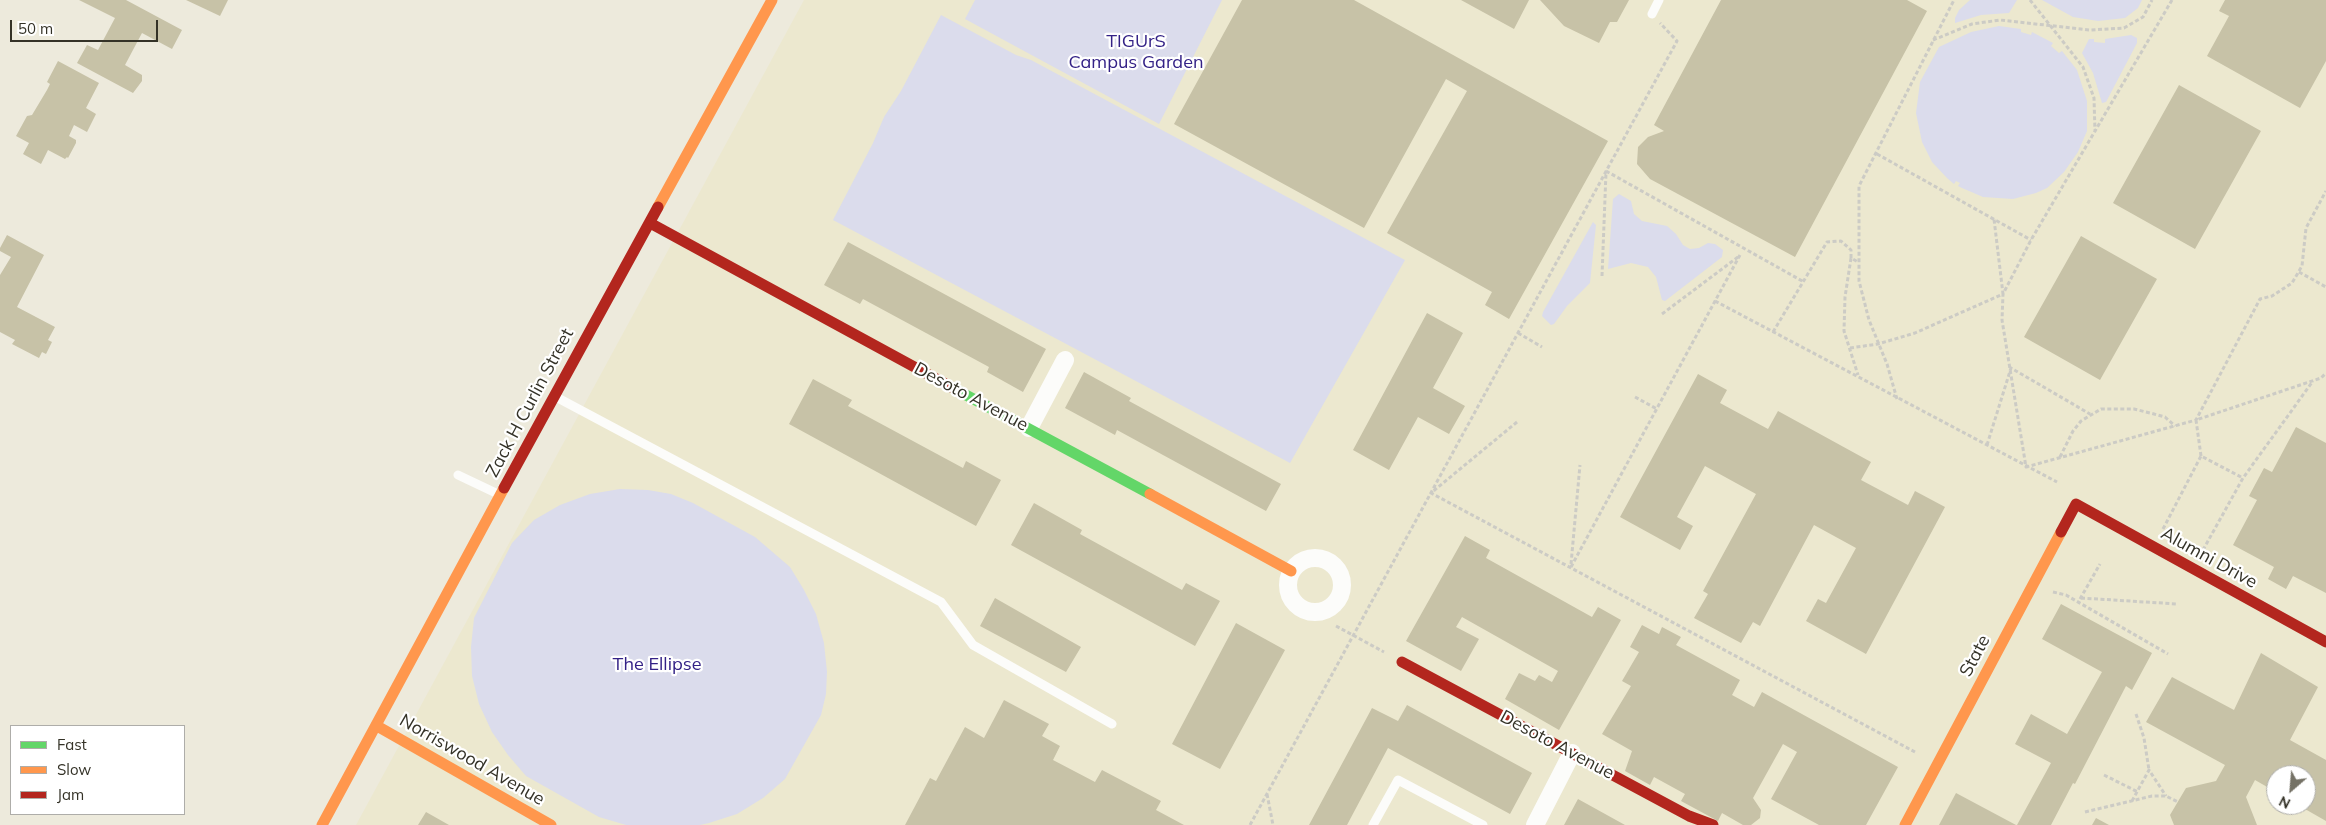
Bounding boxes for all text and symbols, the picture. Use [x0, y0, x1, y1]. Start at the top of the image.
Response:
scale bar [12, 10, 160, 42]
text: 50 m [18, 19, 53, 38]
park label: TIGUrS Campus Garden [1069, 31, 1203, 74]
street label: Zack H Curlin Street [482, 325, 578, 481]
street label: Desoto Avenue [910, 358, 1032, 436]
street label: Alumni Drive [2157, 523, 2261, 593]
street label: State [1955, 631, 1995, 681]
park label: The Ellipse [613, 654, 701, 676]
street label: Desoto Avenue [1496, 706, 1618, 784]
street label: Norriswood Avenue [396, 710, 548, 810]
legend [10, 725, 185, 815]
text: Fast [57, 735, 87, 754]
text: Slow [57, 760, 91, 779]
north arrow [2266, 765, 2316, 815]
text: Jam [57, 785, 84, 804]
text: N [2276, 792, 2293, 813]

